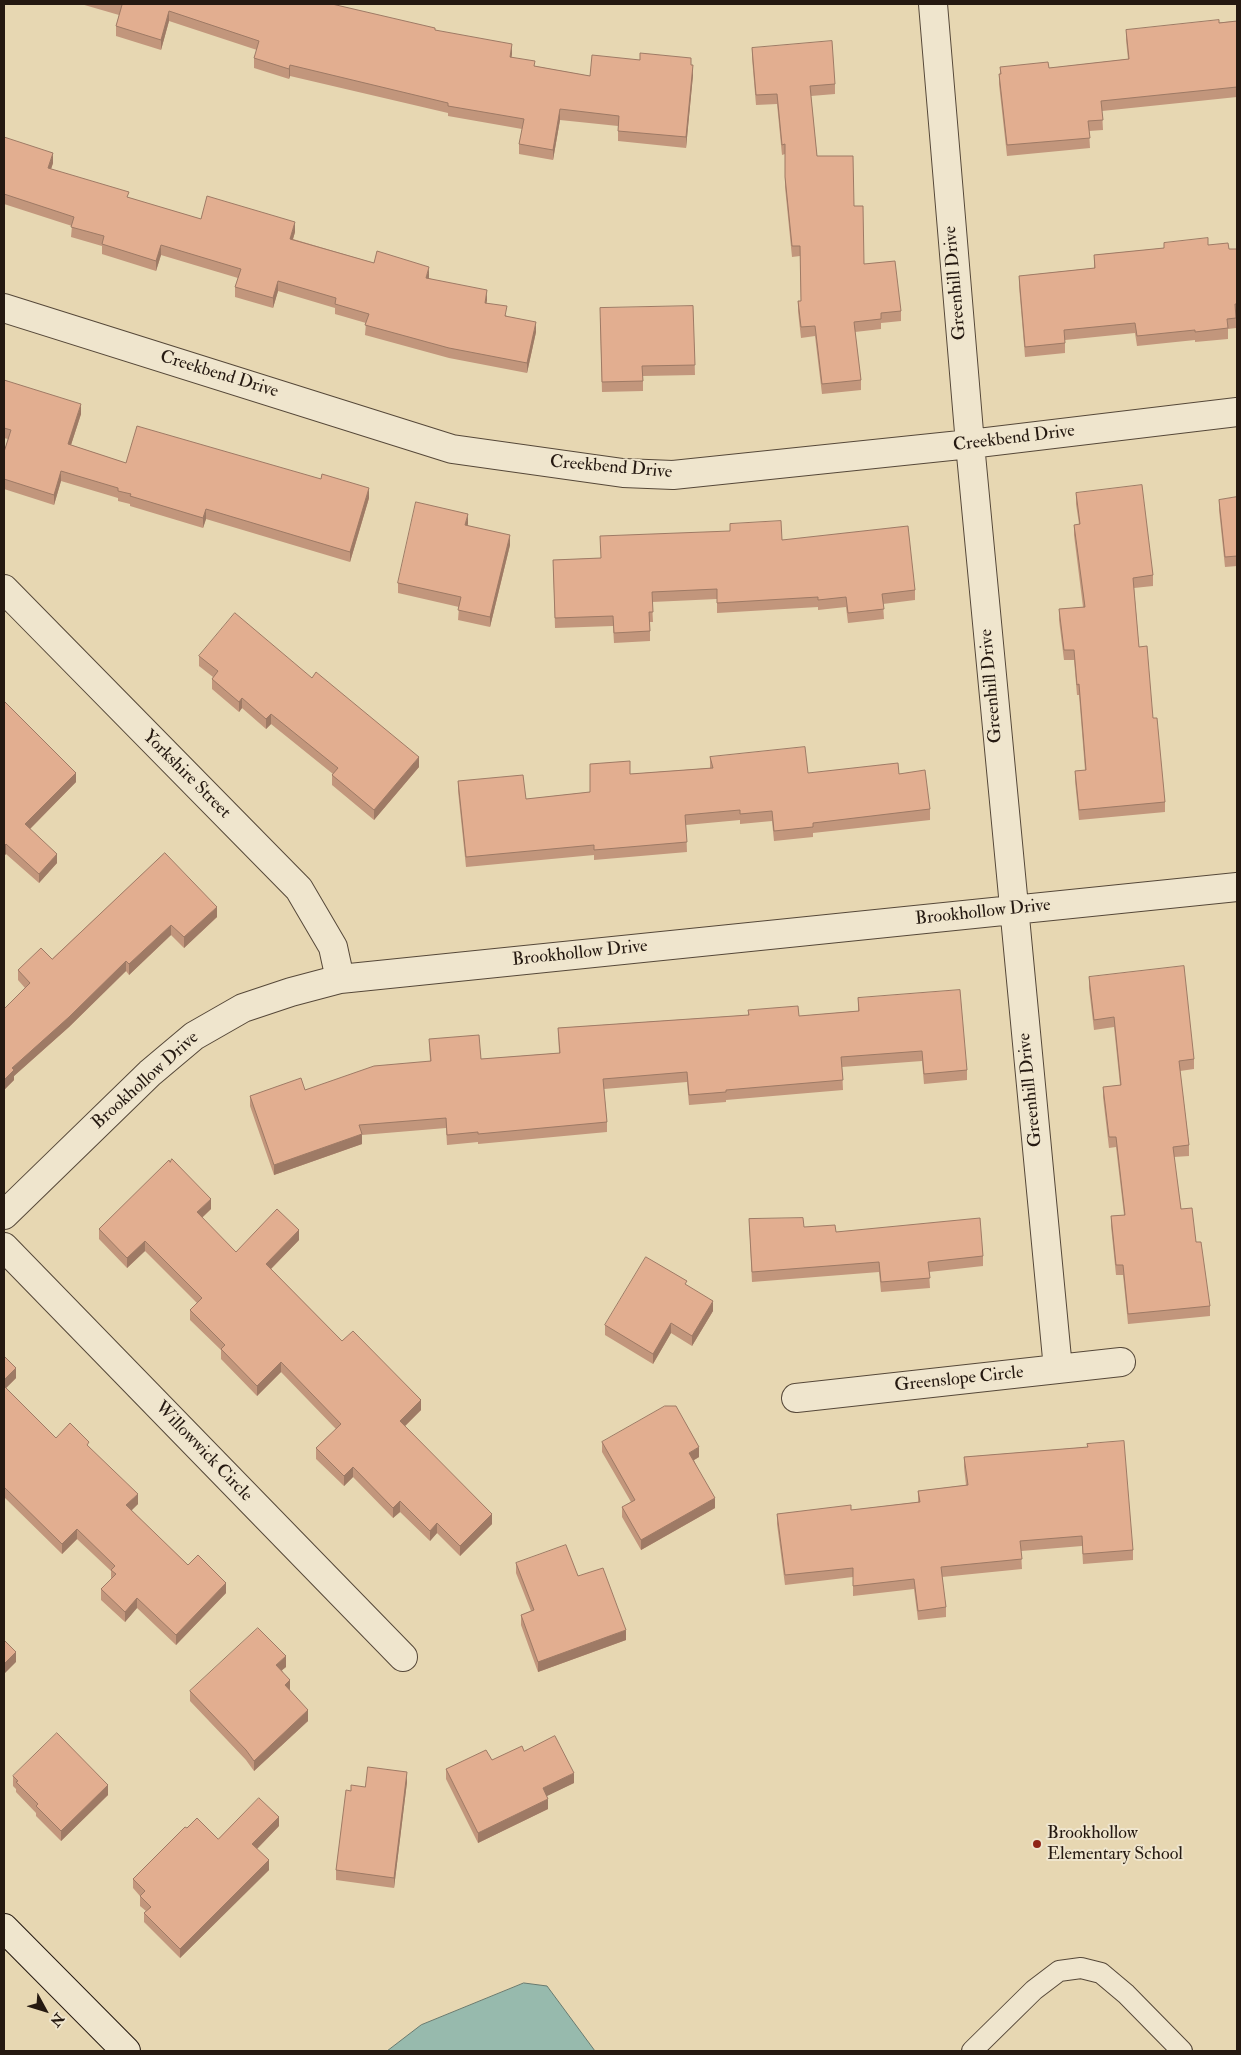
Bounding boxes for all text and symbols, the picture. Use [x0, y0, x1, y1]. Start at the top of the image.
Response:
street label: Greenhill Drive [940, 225, 972, 341]
street label: Creekbend Drive [157, 347, 281, 403]
street label: Creekbend Drive [952, 421, 1076, 457]
street label: Creekbend Drive [549, 452, 673, 484]
street label: Greenhill Drive [976, 628, 1008, 744]
street label: Yorkshire Street [137, 726, 235, 824]
street label: Brookhollow Drive [914, 895, 1052, 931]
street label: Brookhollow Drive [511, 936, 649, 972]
street label: Brookhollow Drive [88, 1027, 204, 1135]
street label: Greenhill Drive [1014, 1032, 1048, 1148]
street label: Greenslope Circle [893, 1362, 1025, 1398]
street label: Willowwick Circle [150, 1397, 256, 1507]
place label: Brookhollow Elementary School [1047, 1823, 1183, 1866]
marker: Brookhollow Elementary School [1031, 1838, 1043, 1850]
north arrow [20, 1985, 70, 2035]
text: N [46, 2010, 68, 2030]

